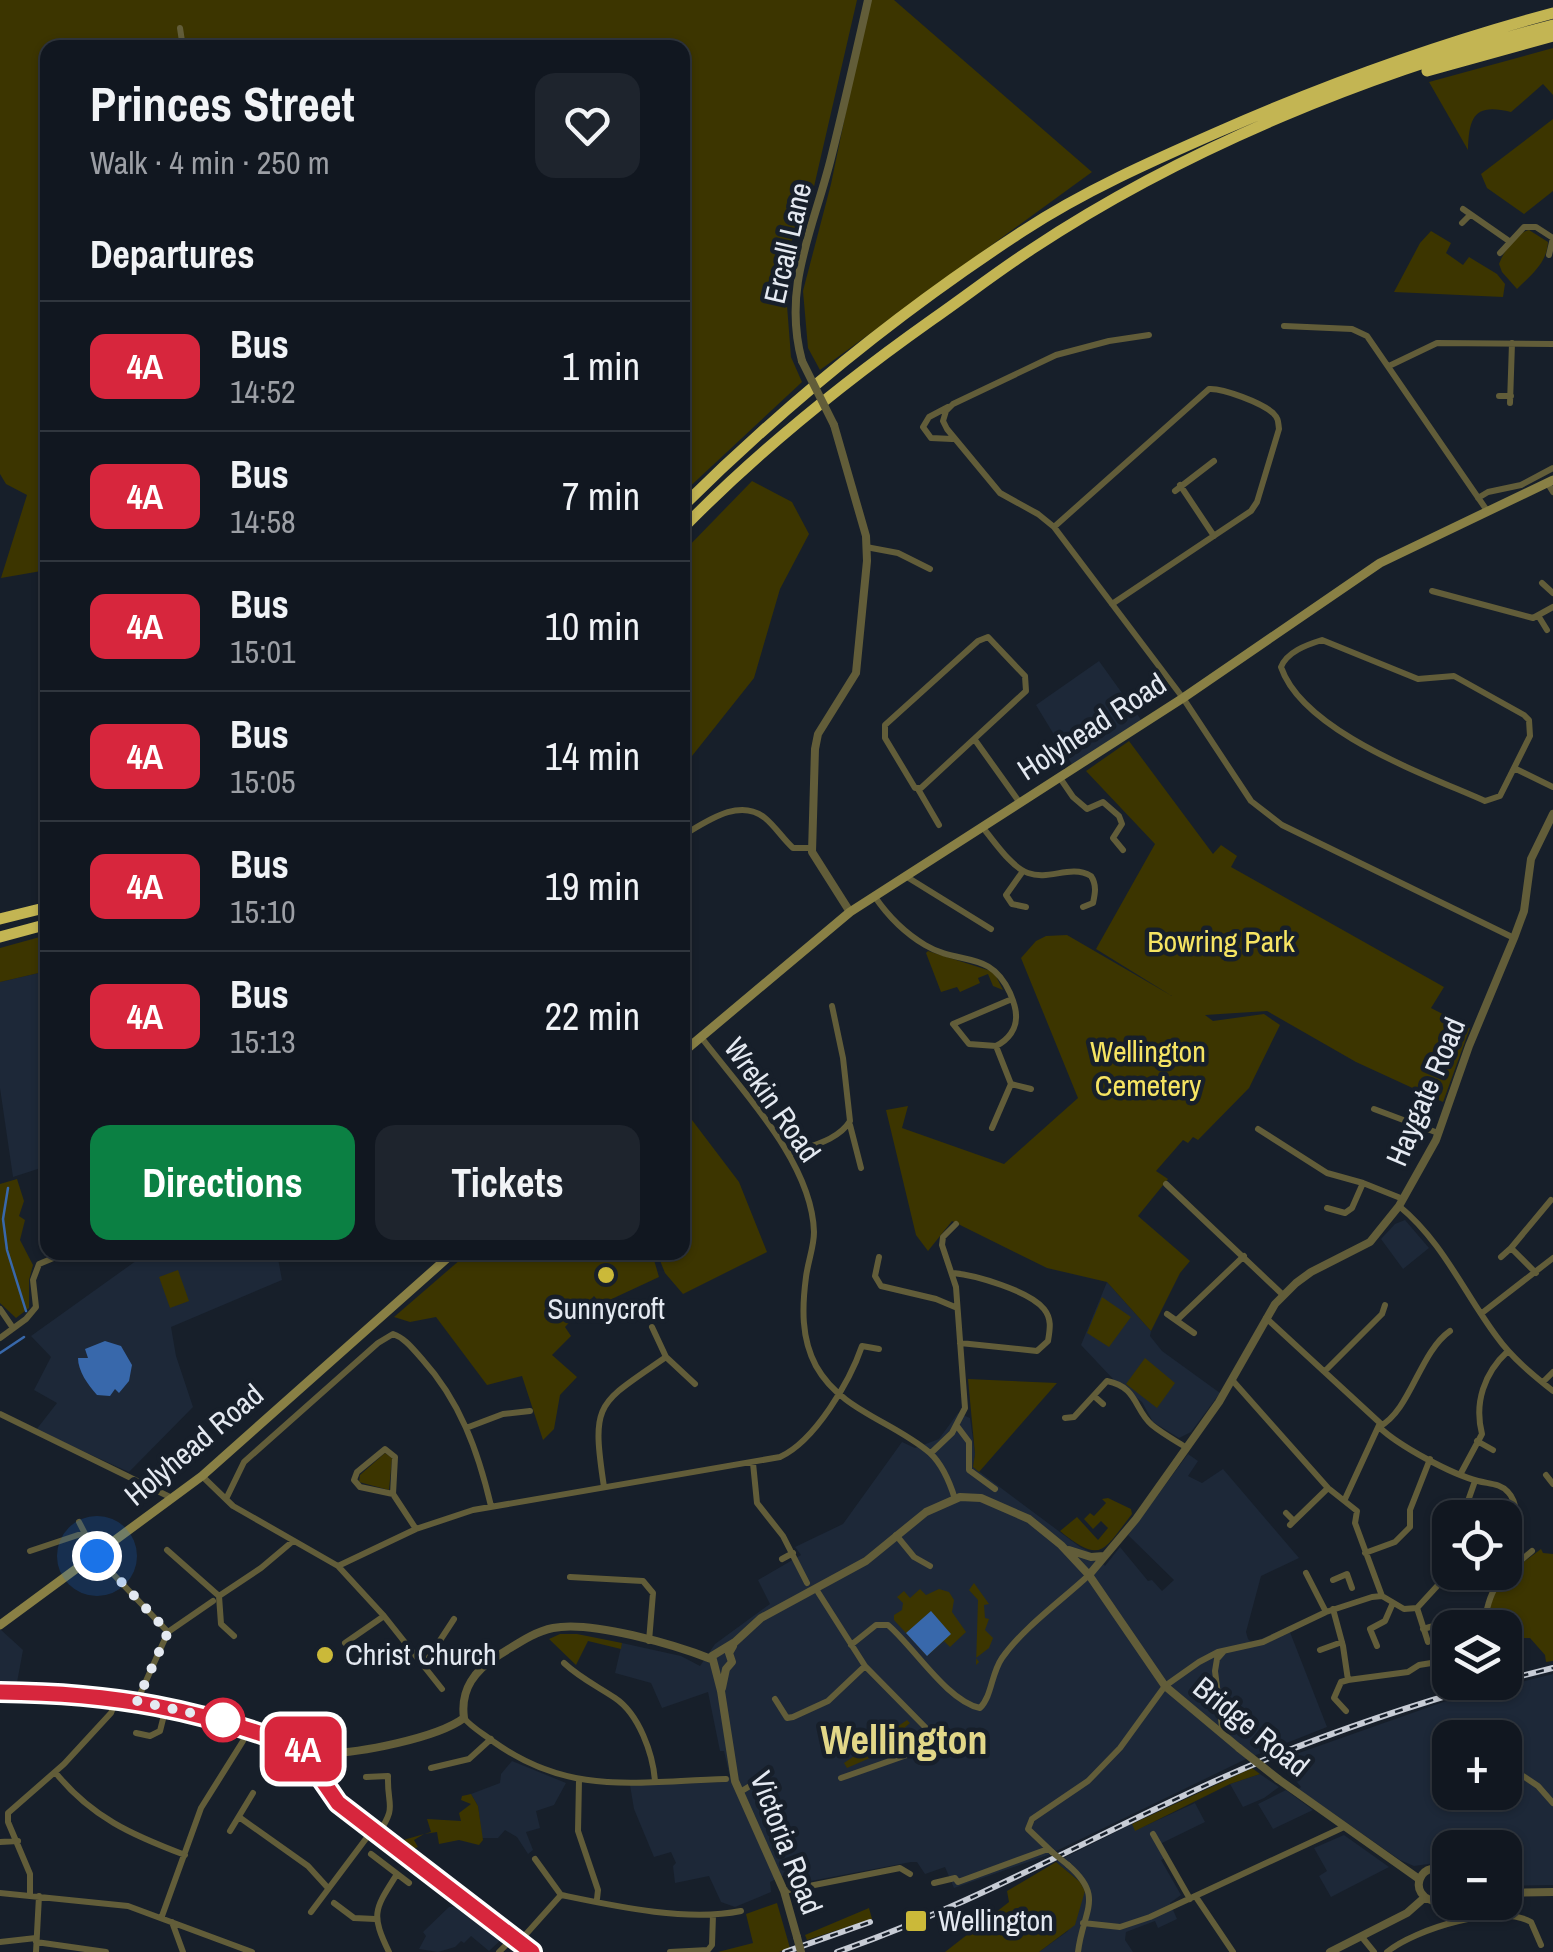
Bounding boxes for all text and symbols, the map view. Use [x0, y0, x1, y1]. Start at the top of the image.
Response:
text: Princes Street [90, 71, 355, 136]
button: heart [535, 73, 640, 178]
text: Walk · 4 min · 250 m [90, 141, 330, 184]
street label: Ercall Lane [754, 178, 820, 307]
text: Departures [90, 229, 255, 280]
text: Bus [230, 319, 289, 370]
text: 1 min [562, 341, 640, 392]
text: 4A [127, 343, 163, 390]
text: 14:52 [230, 370, 296, 413]
text: Bus [230, 449, 289, 500]
text: 7 min [562, 471, 640, 522]
text: 4A [127, 473, 163, 520]
text: 14:58 [230, 500, 296, 543]
text: Bus [230, 579, 289, 630]
text: 10 min [545, 601, 640, 652]
text: 4A [127, 603, 163, 650]
text: 15:01 [230, 630, 296, 673]
street label: Holyhead Road [1009, 663, 1173, 789]
text: Bus [230, 709, 289, 760]
text: 14 min [545, 731, 640, 782]
text: 4A [127, 733, 163, 780]
text: 15:05 [230, 760, 296, 803]
text: Bus [230, 839, 289, 890]
text: 19 min [545, 861, 640, 912]
text: 4A [127, 863, 163, 910]
text: 15:10 [230, 890, 296, 933]
park label: Bowring Park [1147, 921, 1296, 961]
text: Bus [230, 969, 289, 1020]
text: 22 min [545, 991, 640, 1042]
text: 4A [127, 993, 163, 1040]
street label: Haygate Road [1376, 1011, 1474, 1172]
text: 15:13 [230, 1020, 296, 1063]
street label: Wrekin Road [715, 1029, 830, 1170]
park label: Wellington Cemetery [1090, 1031, 1206, 1105]
button: Directions [90, 1125, 355, 1240]
button: Tickets [375, 1125, 640, 1240]
marker: Sunnycroft [595, 1264, 617, 1286]
place label: Sunnycroft [547, 1288, 665, 1328]
street label: Holyhead Road [116, 1374, 271, 1514]
map controls [1432, 1500, 1522, 1920]
button: locate [1432, 1500, 1522, 1590]
your location [72, 1531, 122, 1581]
button: layers [1432, 1610, 1522, 1700]
place label: Christ Church [345, 1634, 497, 1674]
marker: Christ Church [314, 1644, 336, 1666]
street label: Bridge Road [1185, 1667, 1318, 1785]
unlabelled marker [202, 1699, 244, 1741]
district label: Wellington [820, 1713, 988, 1766]
line badge: 4A [258, 1716, 348, 1782]
button: + [1432, 1720, 1522, 1810]
text: 4A [285, 1726, 321, 1773]
street label: Victoria Road [741, 1765, 832, 1920]
button: − [1432, 1830, 1522, 1920]
place label: Wellington [938, 1900, 1054, 1940]
marker: Wellington [903, 1908, 929, 1934]

